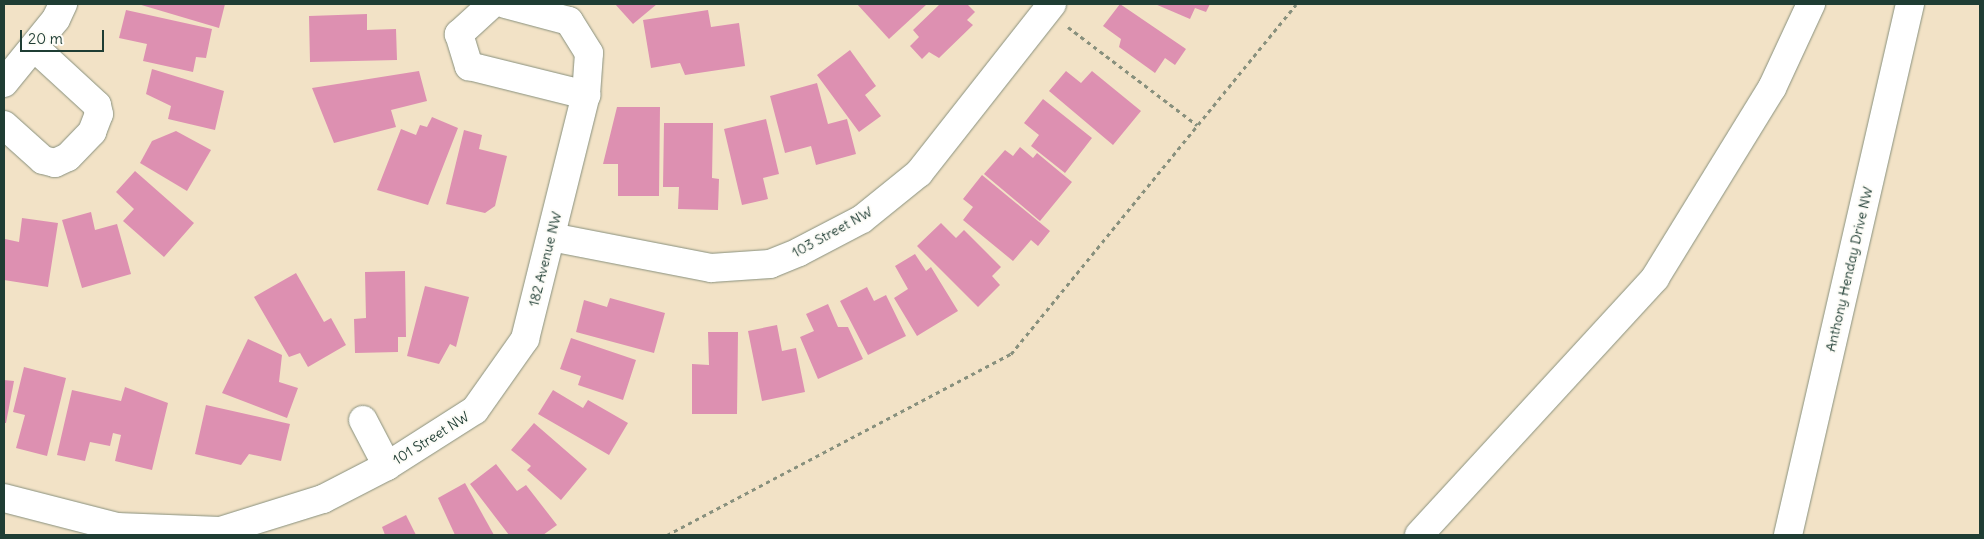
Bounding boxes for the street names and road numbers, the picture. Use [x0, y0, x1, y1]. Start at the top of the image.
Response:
street label: Anthony Henday Drive NW [1822, 185, 1876, 353]
street label: 103 Street NW [789, 203, 875, 261]
street label: 182 Avenue NW [525, 210, 565, 308]
street label: 101 Street NW [390, 408, 472, 468]

